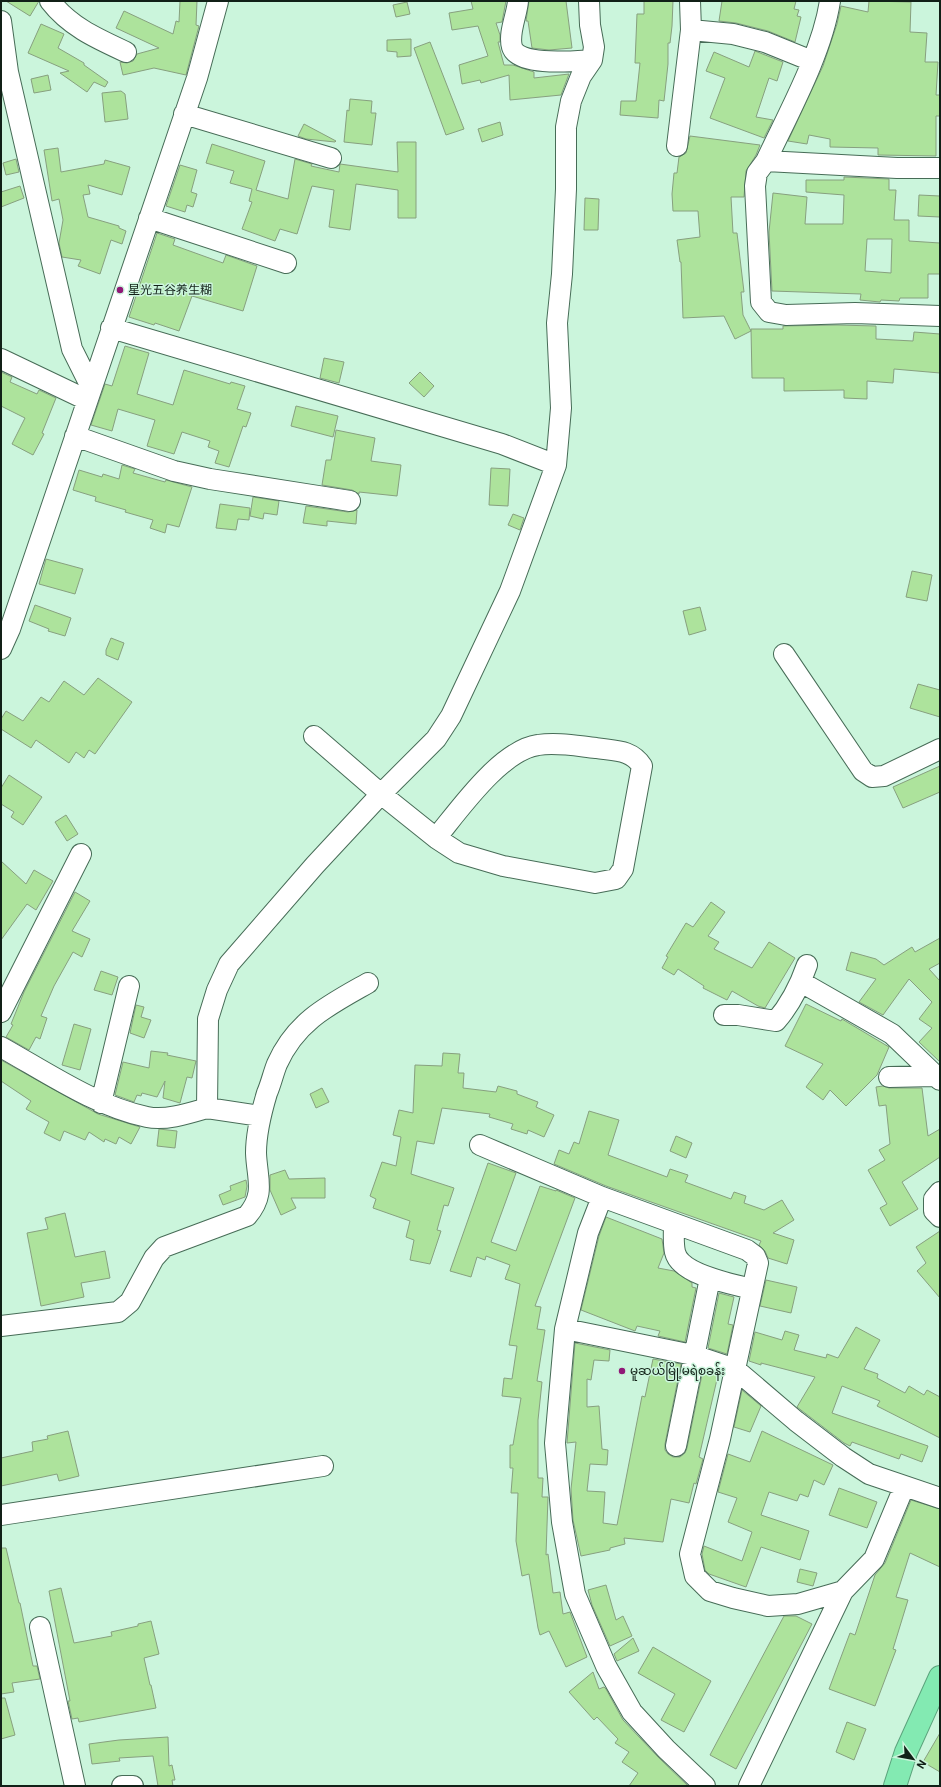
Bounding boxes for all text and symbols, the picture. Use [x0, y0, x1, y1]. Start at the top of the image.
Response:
place label: 星光五谷养生糊 [128, 283, 212, 297]
marker: 星光五谷养生糊 [115, 285, 125, 295]
place label: မူဆယ်မြို့မရဲစခန်း [630, 1362, 725, 1381]
marker: မူဆယ်မြို့မရဲစခန်း [617, 1366, 627, 1376]
north arrow [893, 1739, 933, 1779]
text: N [913, 1757, 929, 1771]

